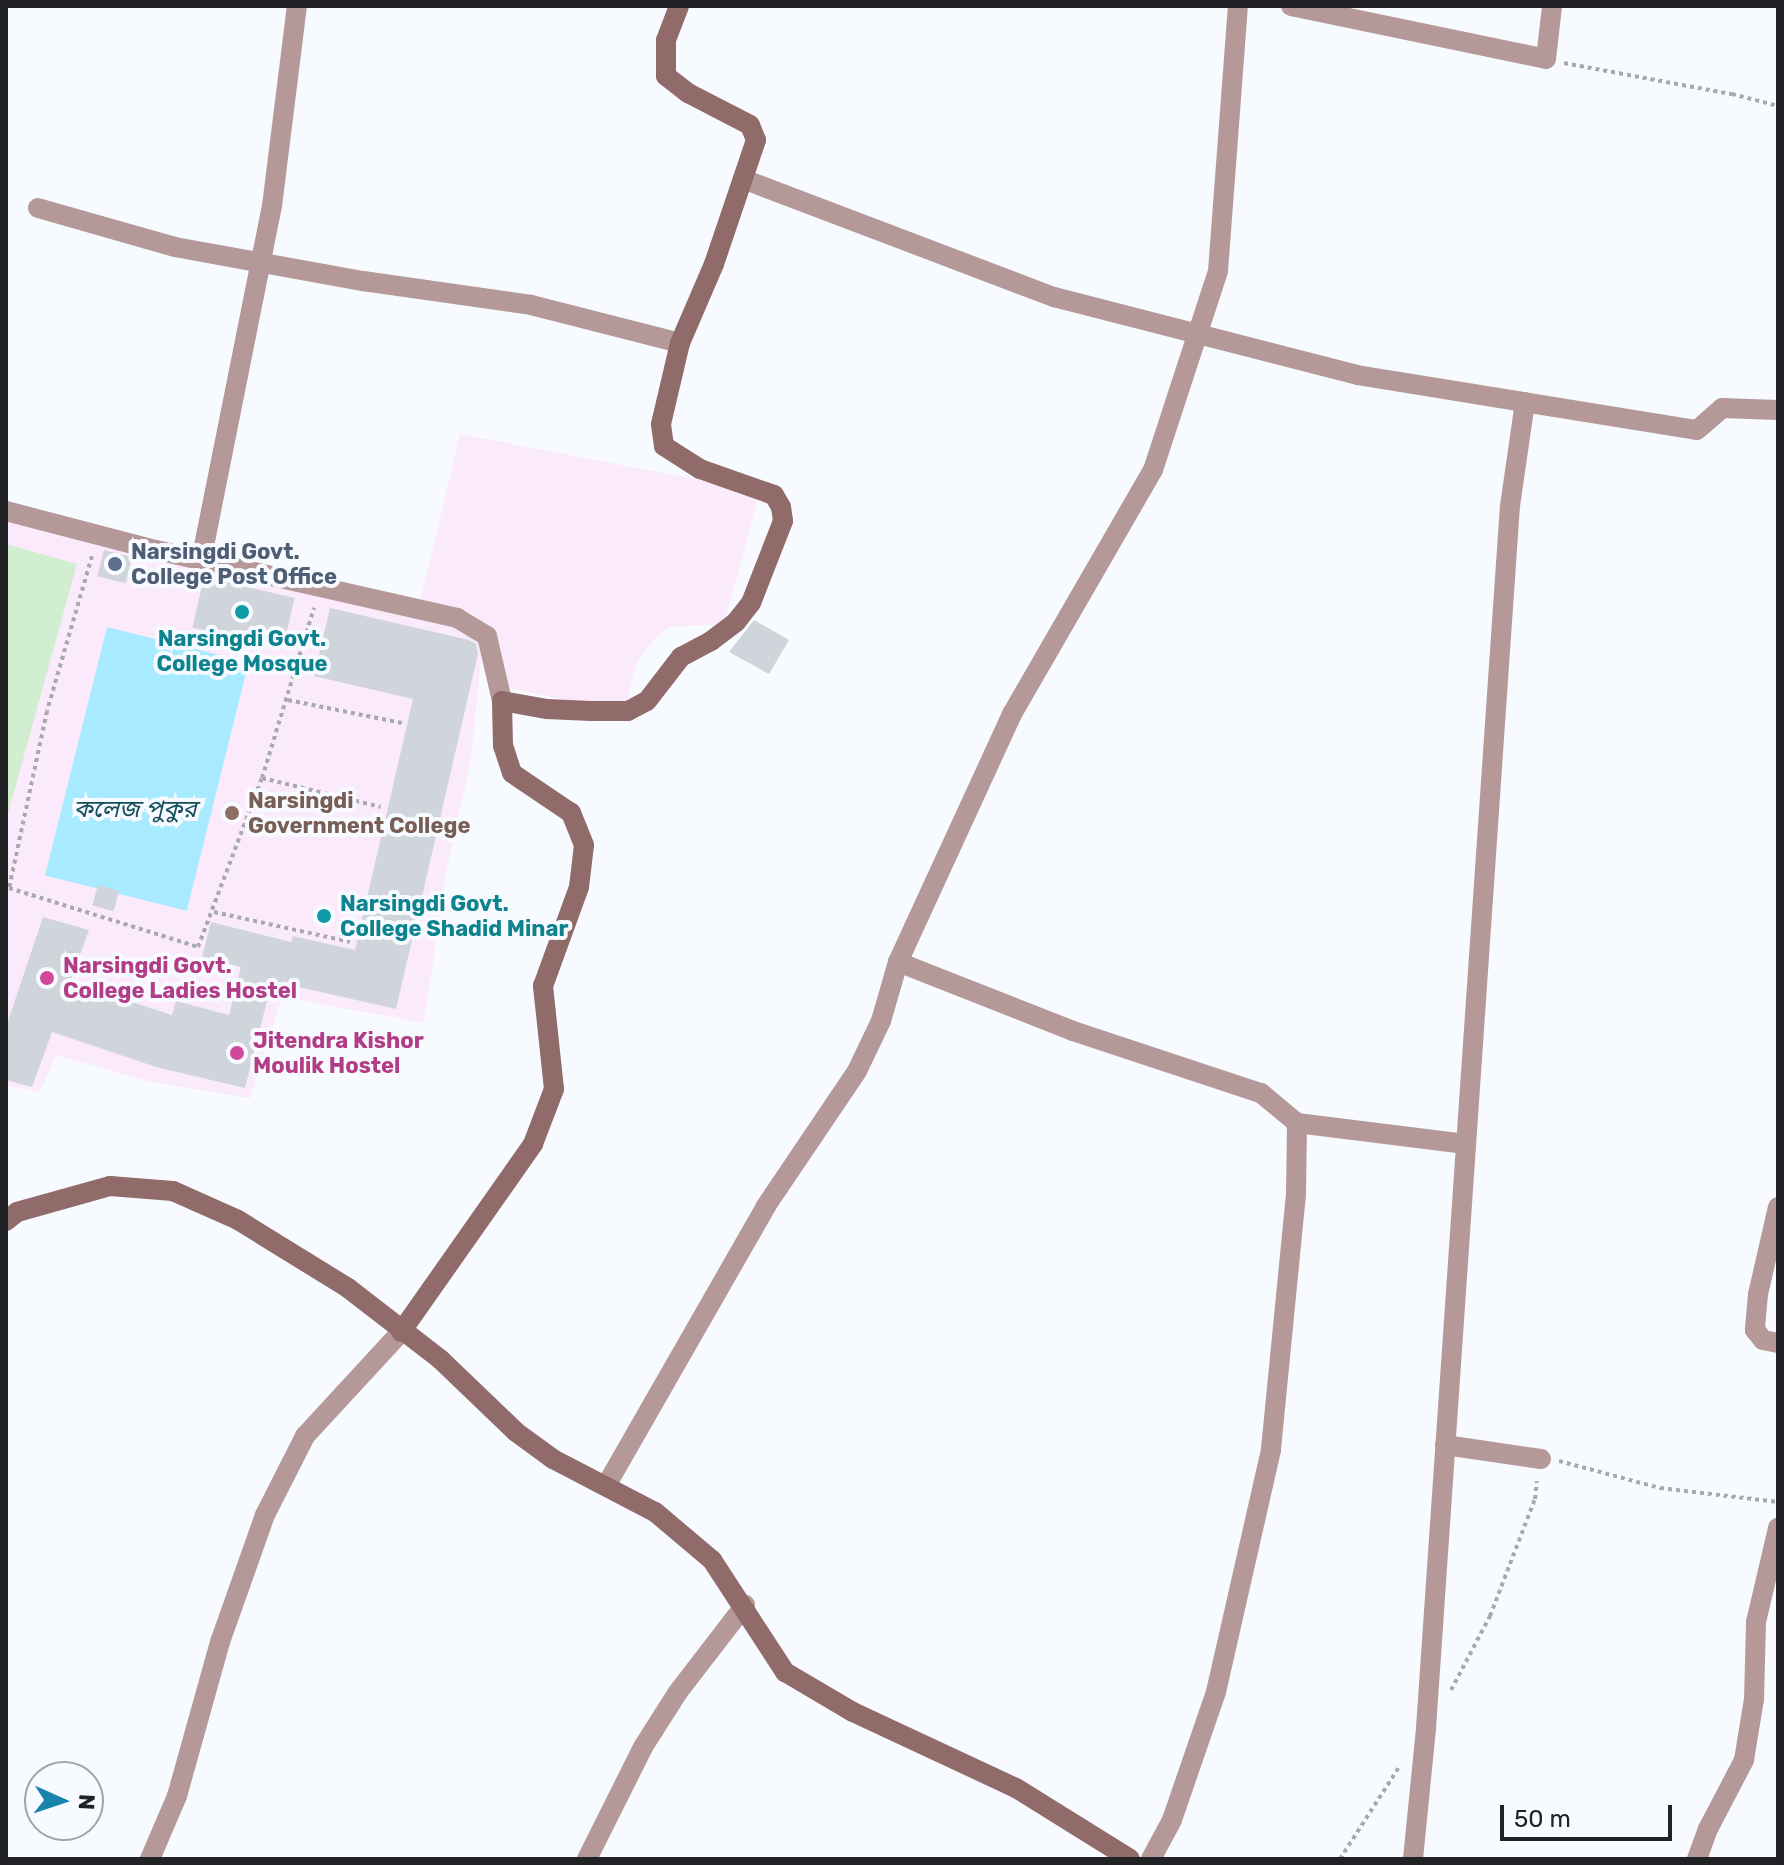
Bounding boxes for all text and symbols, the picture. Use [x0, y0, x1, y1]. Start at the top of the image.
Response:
place label: Narsingdi Govt. College Post Office [131, 538, 337, 590]
marker: Narsingdi Govt. College Post Office [106, 555, 124, 573]
marker: Narsingdi Govt. College Mosque [233, 603, 251, 621]
place label: Narsingdi Govt. College Mosque [156, 625, 328, 676]
place label: Narsingdi Government College [248, 787, 470, 838]
water label: কলেজ পুকুর [73, 796, 197, 824]
marker: Narsingdi Government College [223, 804, 241, 822]
place label: Narsingdi Govt. College Shadid Minar [340, 890, 568, 942]
marker: Narsingdi Govt. College Shadid Minar [315, 907, 333, 925]
place label: Narsingdi Govt. College Ladies Hostel [63, 952, 297, 1004]
marker: Narsingdi Govt. College Ladies Hostel [38, 969, 56, 987]
place label: Jitendra Kishor Moulik Hostel [253, 1027, 424, 1078]
marker: Jitendra Kishor Moulik Hostel [228, 1044, 246, 1062]
north arrow [24, 1761, 104, 1841]
scale bar [1504, 1789, 1676, 1839]
text: N [73, 1794, 100, 1811]
text: 50 m [1514, 1805, 1571, 1833]

